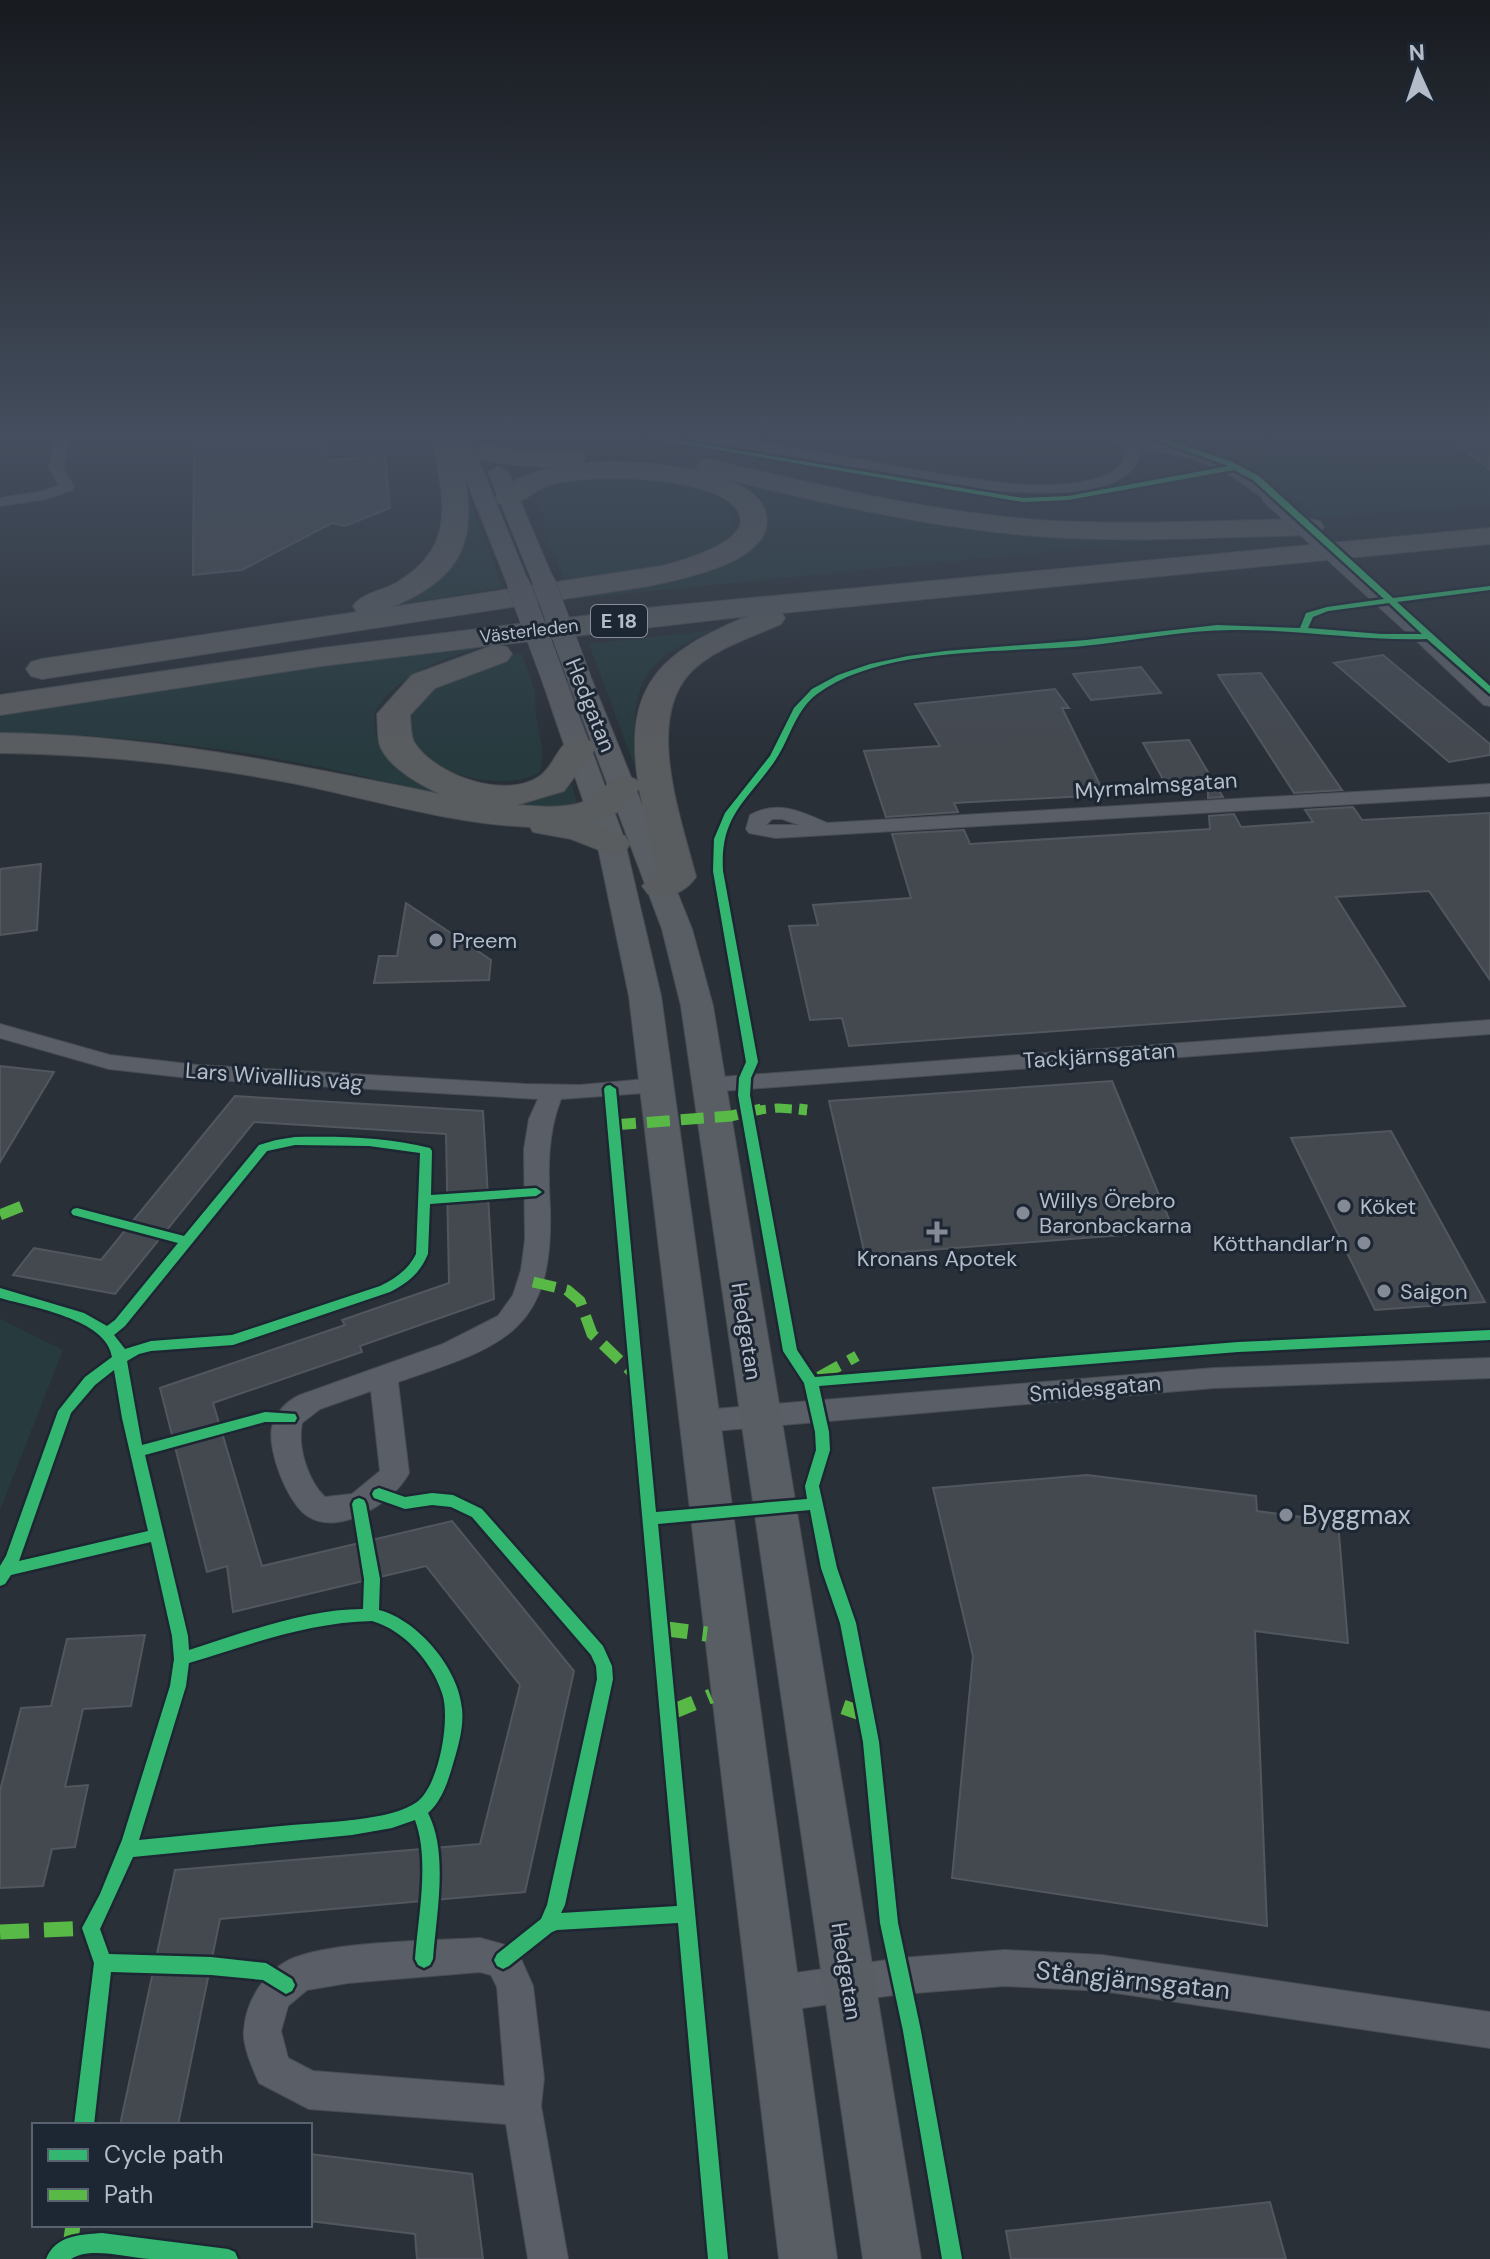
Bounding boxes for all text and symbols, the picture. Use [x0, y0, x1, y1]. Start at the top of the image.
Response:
north arrow [1378, 32, 1458, 112]
text: N [1408, 38, 1426, 67]
road number: E 18 [591, 605, 647, 637]
street label: Västerleden [478, 613, 580, 649]
street label: Hedgatan [559, 654, 622, 756]
street label: Myrmalmsgatan [1074, 765, 1238, 806]
place label: Preem [452, 926, 517, 955]
marker: Preem [427, 931, 445, 949]
street label: Tackjärnsgatan [1022, 1036, 1176, 1075]
street label: Lars Wivallius väg [184, 1056, 364, 1097]
place label: Willys Örebro Baronbackarna [1039, 1186, 1192, 1240]
place label: Köket [1360, 1192, 1416, 1221]
marker: Köket [1335, 1197, 1353, 1215]
marker: Willys Örebro Baronbackarna [1014, 1204, 1032, 1222]
marker: Kronans Apotek [928, 1223, 946, 1241]
place label: Kötthandlar’n [1213, 1229, 1348, 1258]
marker: Kötthandlar’n [1355, 1234, 1373, 1252]
place label: Kronans Apotek [857, 1244, 1017, 1273]
place label: Saigon [1400, 1277, 1468, 1306]
street label: Hedgatan [724, 1280, 769, 1382]
marker: Saigon [1375, 1282, 1393, 1300]
street label: Smidesgatan [1028, 1368, 1162, 1409]
place label: Byggmax [1302, 1498, 1411, 1532]
marker: Byggmax [1277, 1506, 1295, 1524]
street label: Hedgatan [824, 1920, 869, 2022]
street label: Stångjärnsgatan [1034, 1953, 1232, 2007]
legend [32, 2123, 312, 2227]
text: Cycle path [104, 2139, 223, 2170]
text: Path [104, 2179, 153, 2210]

